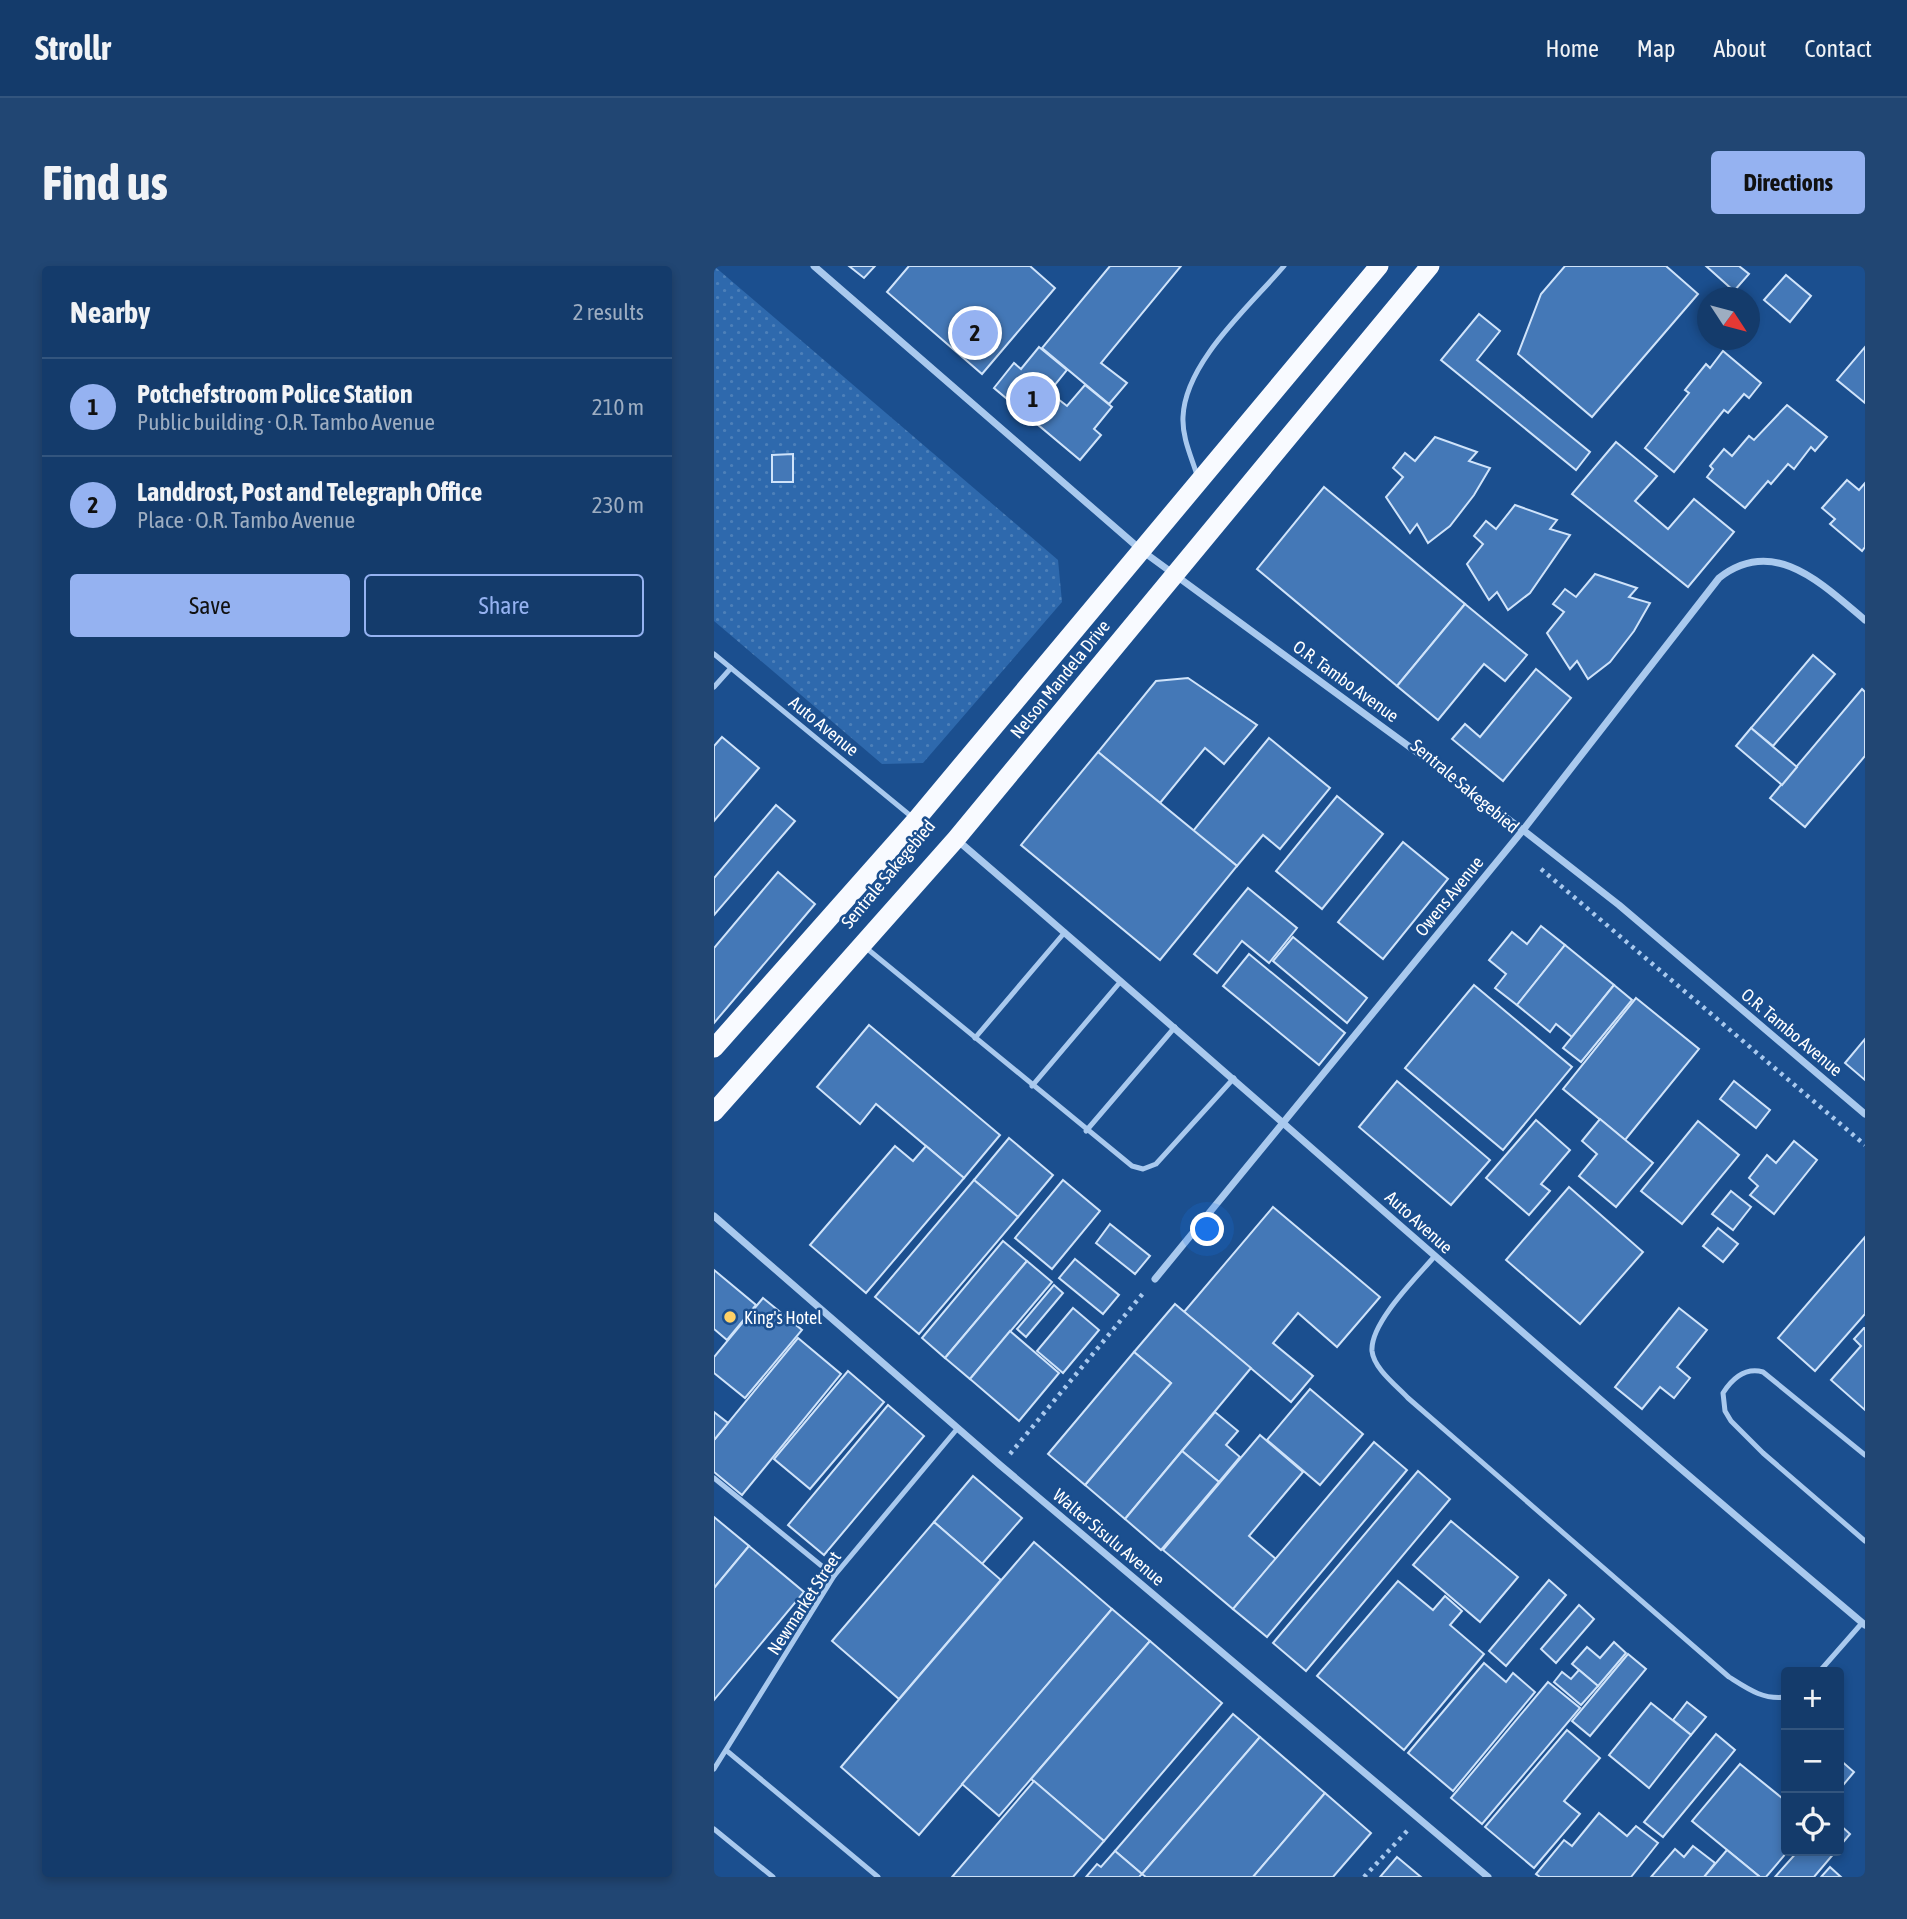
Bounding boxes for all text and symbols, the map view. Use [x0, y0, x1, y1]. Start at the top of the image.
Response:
text: Strollr [35, 29, 111, 67]
text: Home [1545, 35, 1599, 62]
text: Map [1637, 35, 1675, 62]
text: About [1713, 35, 1766, 62]
text: Contact [1804, 35, 1872, 62]
button: Directions [1711, 151, 1865, 214]
text: Find us [42, 154, 168, 210]
north arrow [1697, 287, 1760, 350]
text: Nearby [70, 295, 150, 329]
text: 2 results [573, 299, 644, 325]
pin: 2 [952, 307, 998, 359]
pin: 1 [1010, 373, 1056, 425]
text: Potchefstroom Police Station [137, 379, 413, 409]
text: 1 [88, 394, 98, 420]
text: 210 m [592, 394, 644, 420]
text: Public building · O.R. Tambo Avenue [137, 409, 435, 435]
text: Landdrost, Post and Telegraph Office [137, 477, 482, 507]
text: 2 [88, 492, 98, 518]
text: 230 m [592, 492, 644, 518]
text: Place · O.R. Tambo Avenue [137, 507, 355, 533]
button: Save [70, 574, 350, 637]
button: Share [364, 574, 644, 637]
street label: Nelson Mandela Drive [1006, 616, 1114, 742]
street label: O.R. Tambo Avenue [1289, 636, 1403, 726]
street label: Auto Avenue [785, 692, 863, 760]
street label: Sentrale Sakegebied [1407, 735, 1523, 837]
street label: Sentrale Sakegebied [837, 816, 939, 932]
street label: Owens Avenue [1410, 852, 1488, 940]
street label: O.R. Tambo Avenue [1737, 984, 1847, 1080]
street label: Auto Avenue [1381, 1186, 1457, 1258]
your location [1190, 1212, 1224, 1246]
place label: King's Hotel [744, 1307, 822, 1328]
marker: King's Hotel [722, 1309, 738, 1325]
street label: Walter Sisulu Avenue [1049, 1484, 1169, 1590]
street label: Newmarket Street [763, 1547, 845, 1659]
map controls [1781, 1667, 1844, 1856]
button: + [1781, 1667, 1844, 1730]
button: − [1781, 1730, 1844, 1793]
button: locate [1781, 1793, 1844, 1856]

